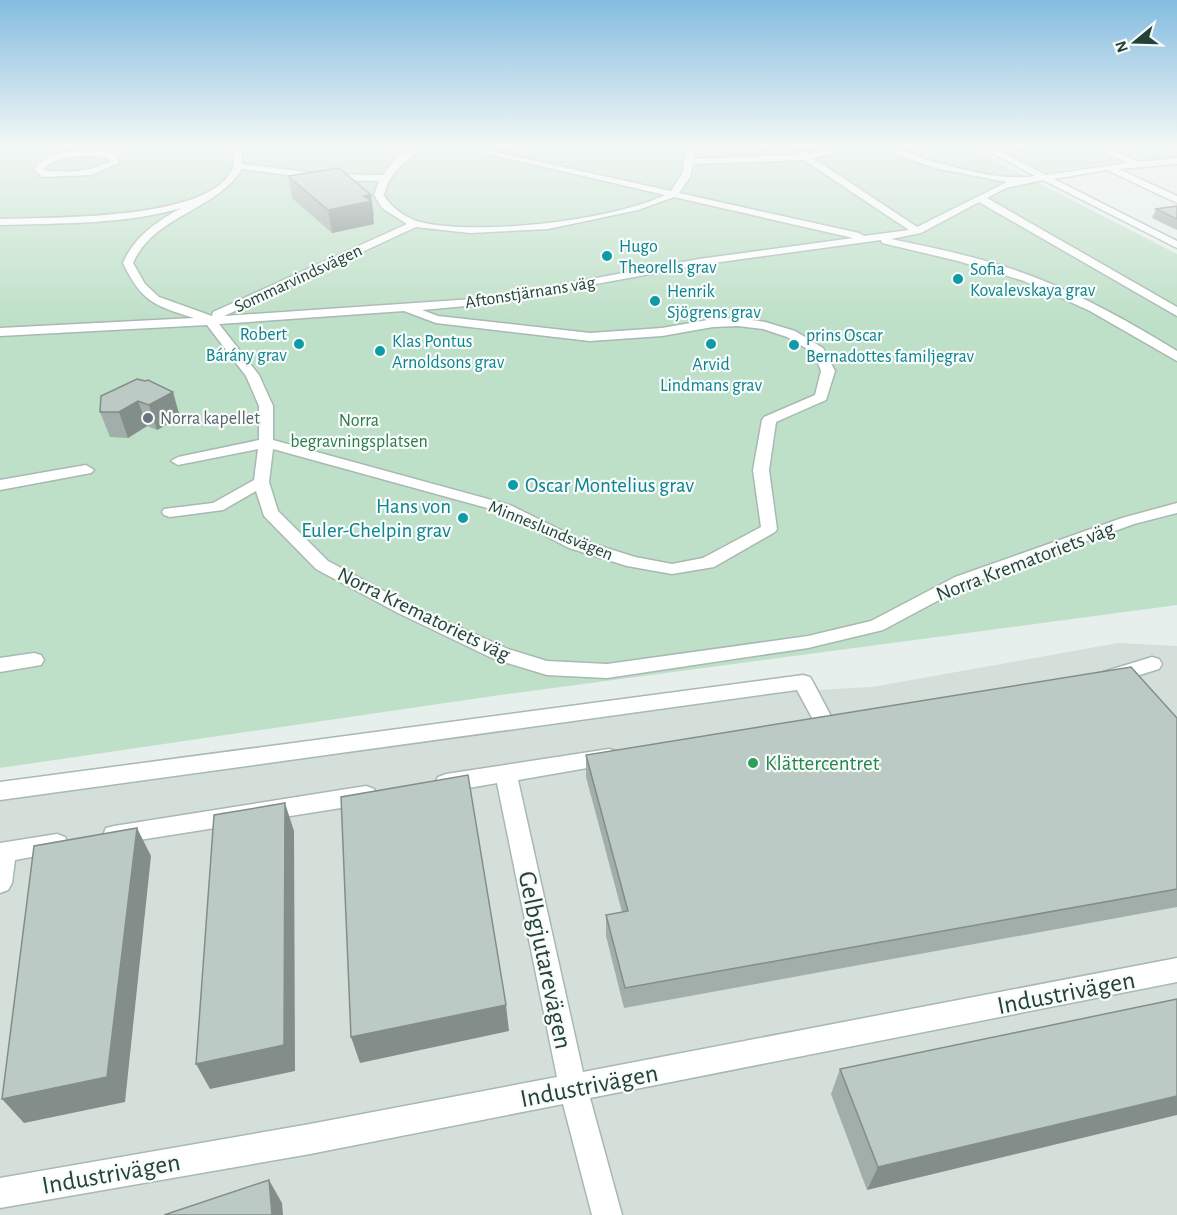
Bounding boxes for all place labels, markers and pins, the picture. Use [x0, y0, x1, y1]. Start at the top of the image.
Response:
place label: Hugo Theorells grav [619, 238, 717, 277]
marker: Hugo Theorells grav [600, 249, 614, 263]
place label: Sofia Kovalevskaya grav [970, 261, 1096, 300]
marker: Sofia Kovalevskaya grav [951, 272, 965, 286]
place label: Henrik Sjögrens grav [667, 283, 761, 322]
marker: Henrik Sjögrens grav [648, 294, 662, 308]
place label: Robert Bárány grav [206, 326, 287, 365]
place label: prins Oscar Bernadottes familjegrav [806, 327, 974, 366]
place label: Klas Pontus Arnoldsons grav [392, 333, 505, 372]
marker: Robert Bárány grav [292, 337, 306, 351]
marker: Arvid Lindmans grav [704, 337, 718, 351]
marker: prins Oscar Bernadottes familjegrav [787, 338, 801, 352]
marker: Klas Pontus Arnoldsons grav [373, 344, 387, 358]
place label: Arvid Lindmans grav [660, 356, 762, 395]
place label: Norra kapellet [160, 410, 260, 428]
marker: Norra kapellet [141, 411, 155, 425]
place label: Oscar Montelius grav [525, 475, 694, 496]
marker: Oscar Montelius grav [506, 478, 520, 492]
place label: Hans von Euler-Chelpin grav [301, 496, 451, 541]
marker: Hans von Euler-Chelpin grav [456, 511, 470, 525]
place label: Klättercentret [765, 753, 880, 774]
marker: Klättercentret [746, 756, 760, 770]

